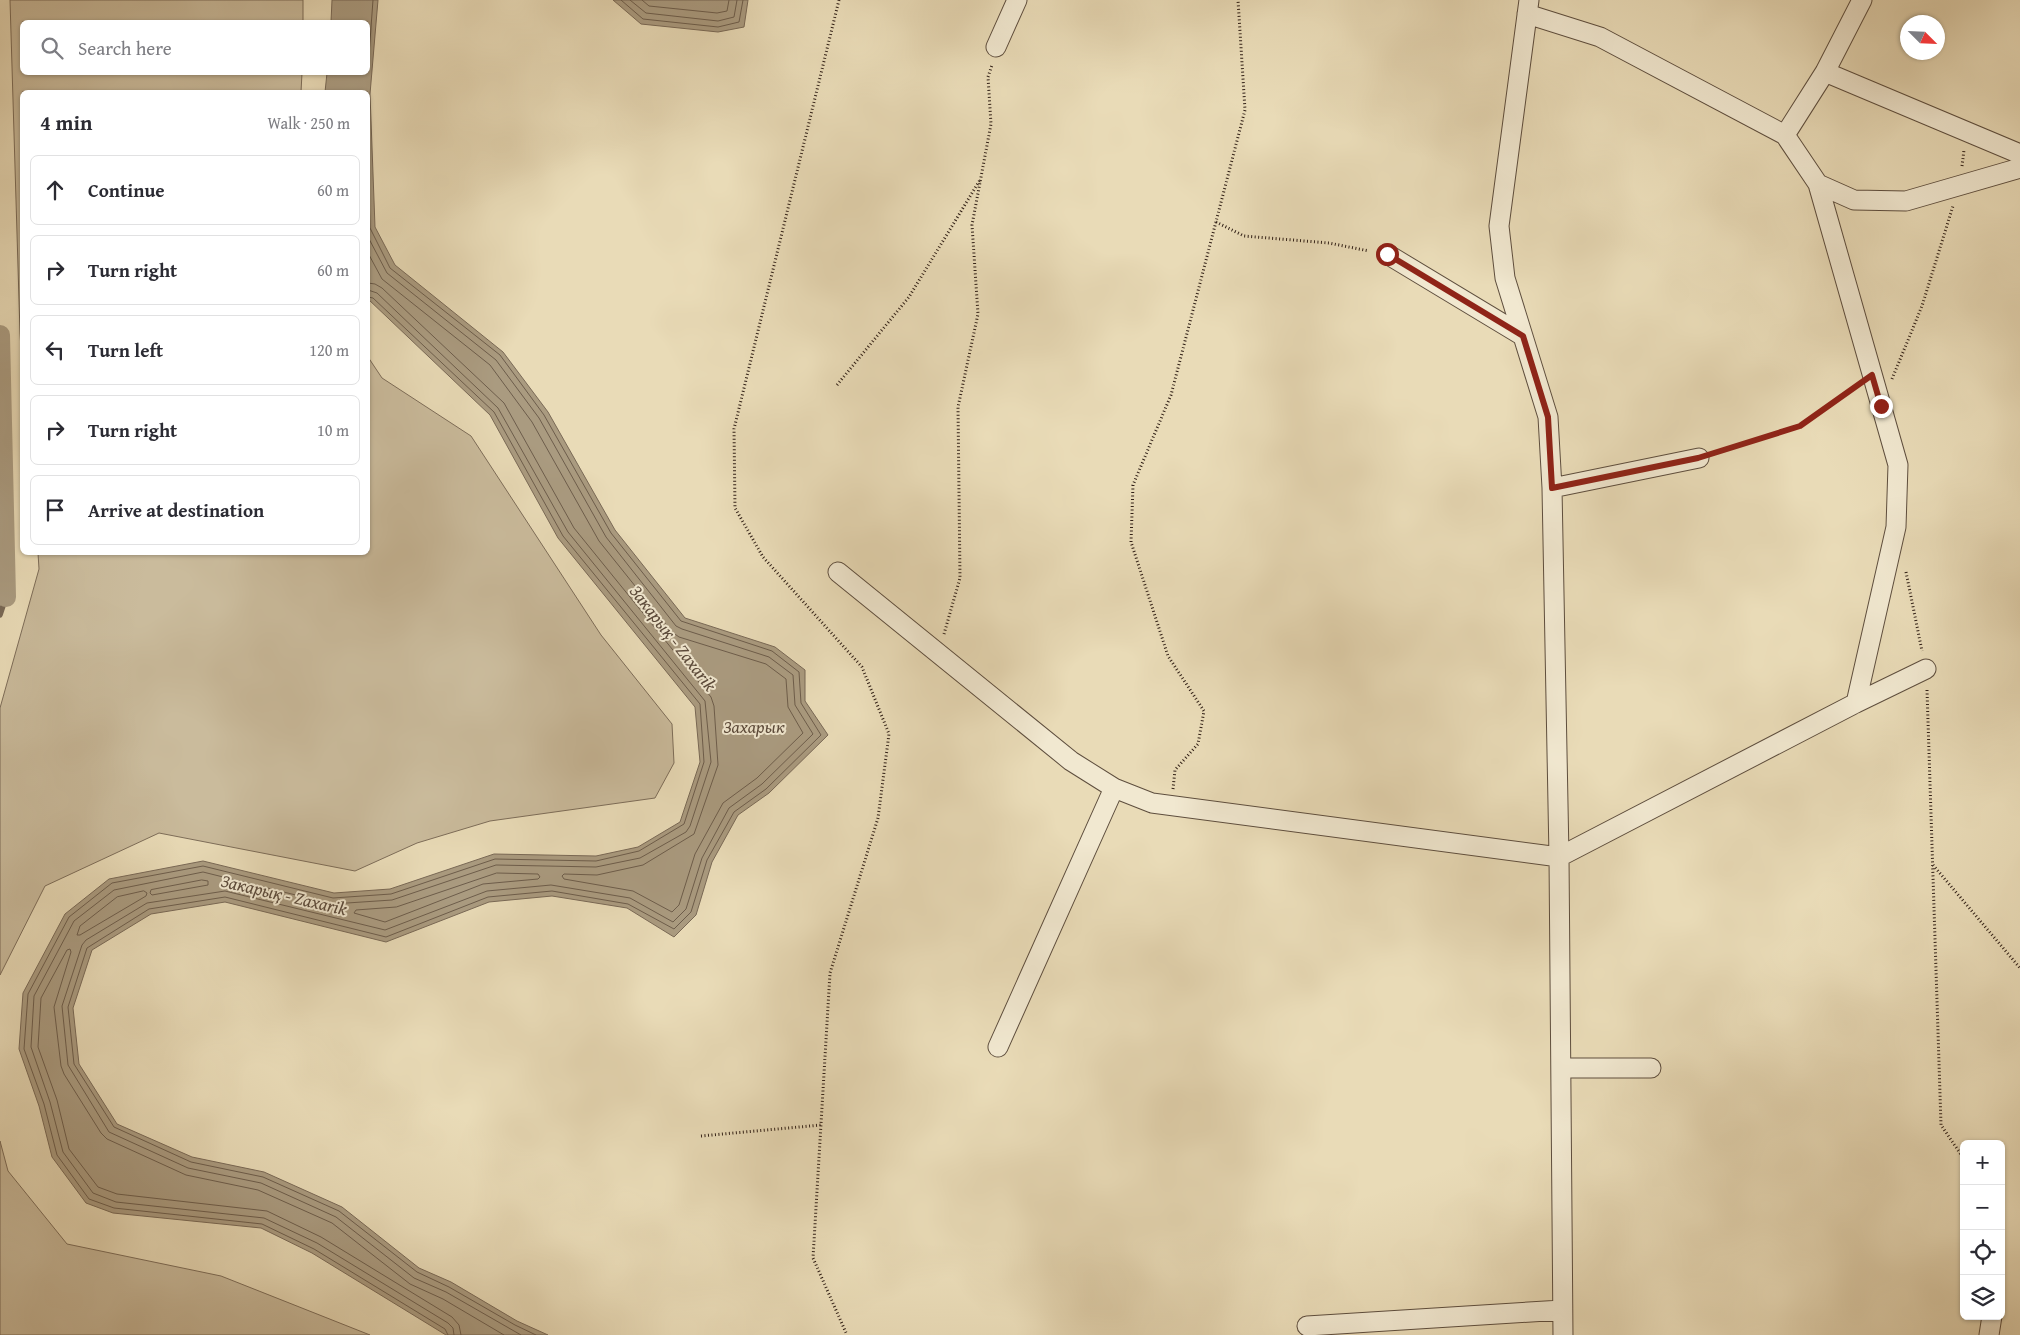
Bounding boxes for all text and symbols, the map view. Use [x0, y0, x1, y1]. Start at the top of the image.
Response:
north arrow [1900, 15, 1945, 60]
search box [20, 20, 370, 75]
icon: search [38, 34, 66, 62]
text: Search here [78, 34, 172, 62]
text: 4 min [40, 107, 92, 138]
text: Walk · 250 m [267, 111, 350, 135]
icon: ahead [41, 176, 69, 204]
text: Continue [88, 176, 165, 204]
text: 60 m [317, 178, 349, 202]
route start [1376, 243, 1399, 266]
icon: right [41, 256, 69, 284]
text: Turn right [88, 256, 177, 284]
text: 60 m [317, 258, 349, 282]
icon: left [41, 336, 69, 364]
text: Turn left [88, 336, 163, 364]
text: 120 m [309, 338, 349, 362]
route end [1870, 395, 1893, 418]
icon: right [41, 416, 69, 444]
text: Turn right [88, 416, 177, 444]
text: 10 m [317, 418, 349, 442]
icon: arrive [41, 496, 69, 524]
text: Arrive at destination [88, 496, 264, 524]
water label: Закарық - Zaxarik [623, 579, 724, 697]
water label: Захарык [723, 713, 785, 740]
water label: Закарық - Zaxarik [218, 867, 351, 922]
map controls [1960, 1140, 2005, 1320]
button: + [1960, 1140, 2005, 1185]
button: − [1960, 1185, 2005, 1230]
button: locate [1960, 1230, 2005, 1275]
button: layers [1960, 1275, 2005, 1320]

